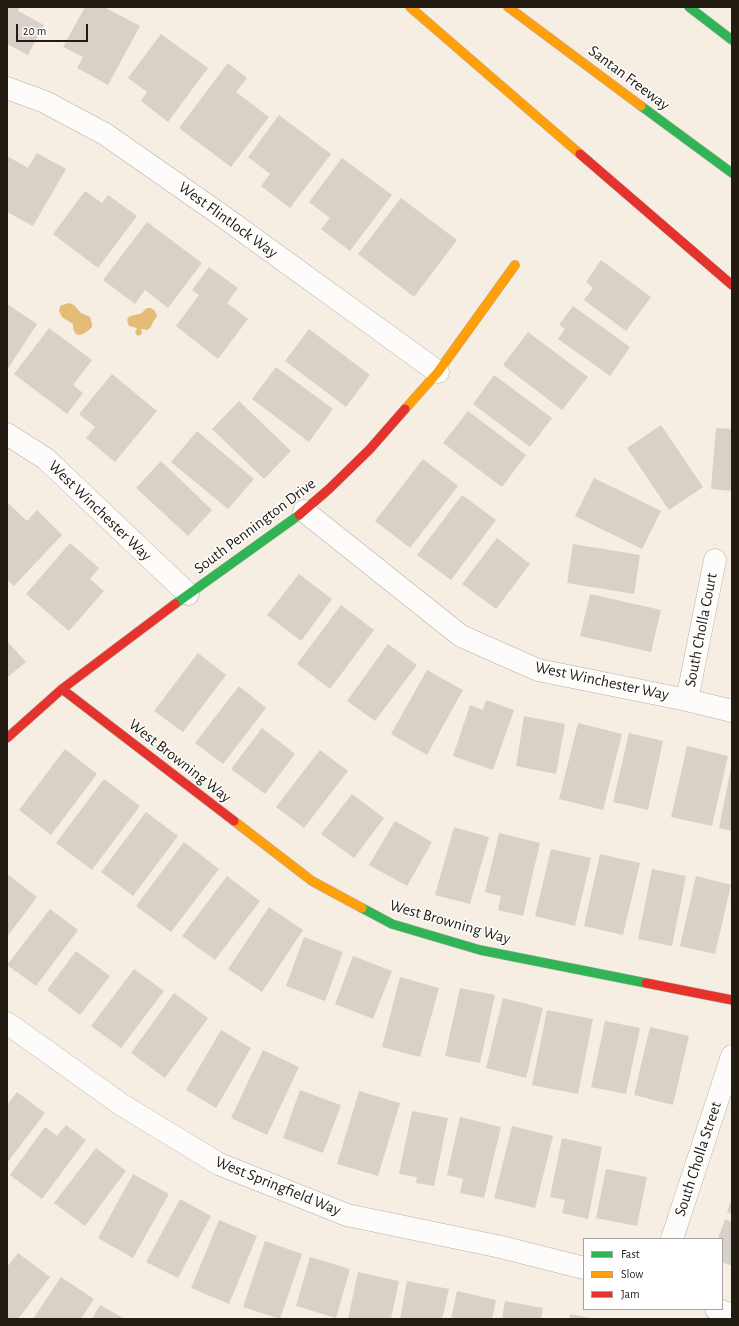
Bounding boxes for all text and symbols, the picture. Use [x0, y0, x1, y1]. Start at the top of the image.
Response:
scale bar [18, 16, 90, 42]
text: 20 m [23, 25, 46, 37]
street label: Santan Freeway [585, 41, 673, 115]
street label: West Flintlock Way [175, 178, 281, 262]
street label: West Winchester Way [44, 457, 156, 565]
street label: South Pennington Drive [190, 474, 320, 578]
street label: South Cholla Court [681, 571, 721, 689]
street label: West Winchester Way [533, 657, 671, 705]
street label: West Browning Way [125, 715, 235, 807]
street label: West Browning Way [387, 896, 513, 948]
street label: South Cholla Street [670, 1099, 726, 1219]
street label: West Springfield Way [212, 1152, 344, 1220]
legend [583, 1238, 723, 1310]
text: Fast [621, 1248, 640, 1260]
text: Slow [621, 1268, 643, 1280]
text: Jam [621, 1288, 640, 1300]

